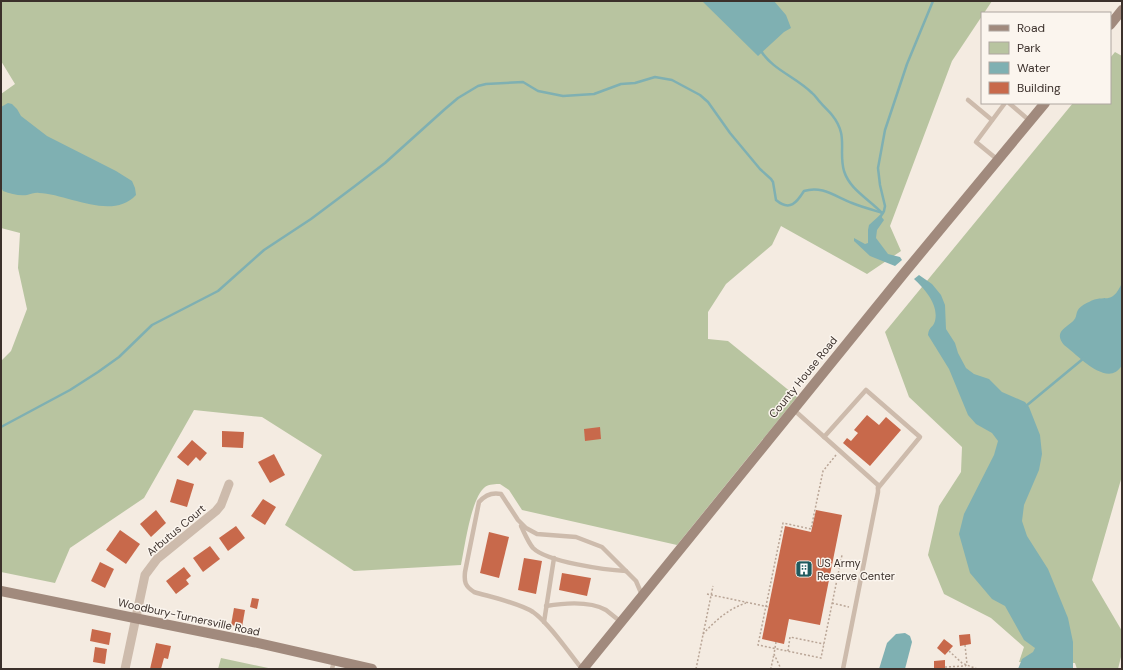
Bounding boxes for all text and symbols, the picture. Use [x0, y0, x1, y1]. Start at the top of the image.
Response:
legend [981, 12, 1111, 104]
text: Road [1017, 20, 1045, 36]
text: Park [1017, 40, 1041, 56]
text: Water [1017, 60, 1051, 76]
text: Building [1017, 80, 1061, 96]
street label: County House Road [766, 333, 840, 421]
street label: Arbutus Court [144, 501, 208, 559]
place label: US Army Reserve Center [817, 556, 895, 583]
building icon: US Army Reserve Center [794, 559, 814, 579]
street label: Woodbury-Turnersville Road [117, 595, 261, 639]

